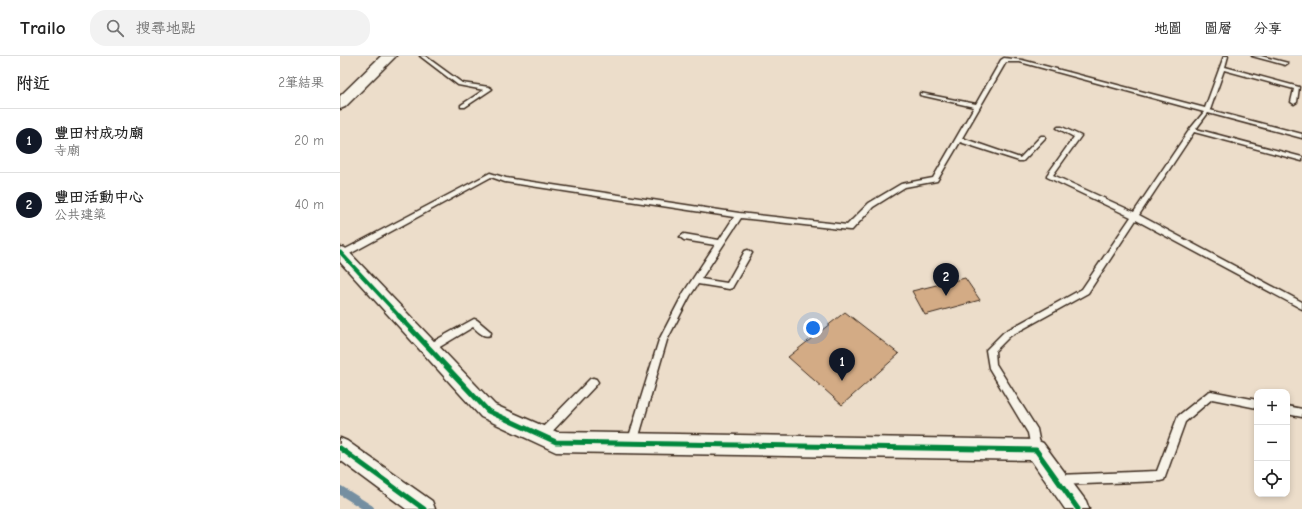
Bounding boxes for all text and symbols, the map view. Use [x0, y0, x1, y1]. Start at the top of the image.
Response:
search box [90, 10, 370, 46]
text: Trailo [20, 17, 66, 39]
icon: search [104, 17, 126, 39]
text: 搜尋地點 [136, 19, 196, 37]
text: 地圖 [1154, 20, 1182, 37]
text: 圖層 [1204, 20, 1232, 37]
text: 分享 [1254, 20, 1282, 37]
text: 附近 [16, 74, 50, 93]
text: 2筆結果 [278, 75, 324, 90]
text: 豐田村成功廟 [54, 124, 144, 142]
text: 1 [26, 133, 32, 148]
text: 20 m [294, 133, 324, 148]
text: 寺廟 [54, 143, 80, 158]
text: 豐田活動中心 [54, 188, 144, 206]
text: 2 [26, 197, 32, 212]
text: 40 m [295, 197, 324, 212]
text: 公共建築 [54, 207, 106, 222]
pin: 2 [933, 263, 959, 296]
your location [803, 318, 823, 338]
pin: 1 [829, 348, 855, 381]
map controls [1254, 389, 1290, 497]
button: + [1254, 389, 1290, 425]
button: − [1254, 425, 1290, 461]
button: locate [1254, 461, 1290, 497]

